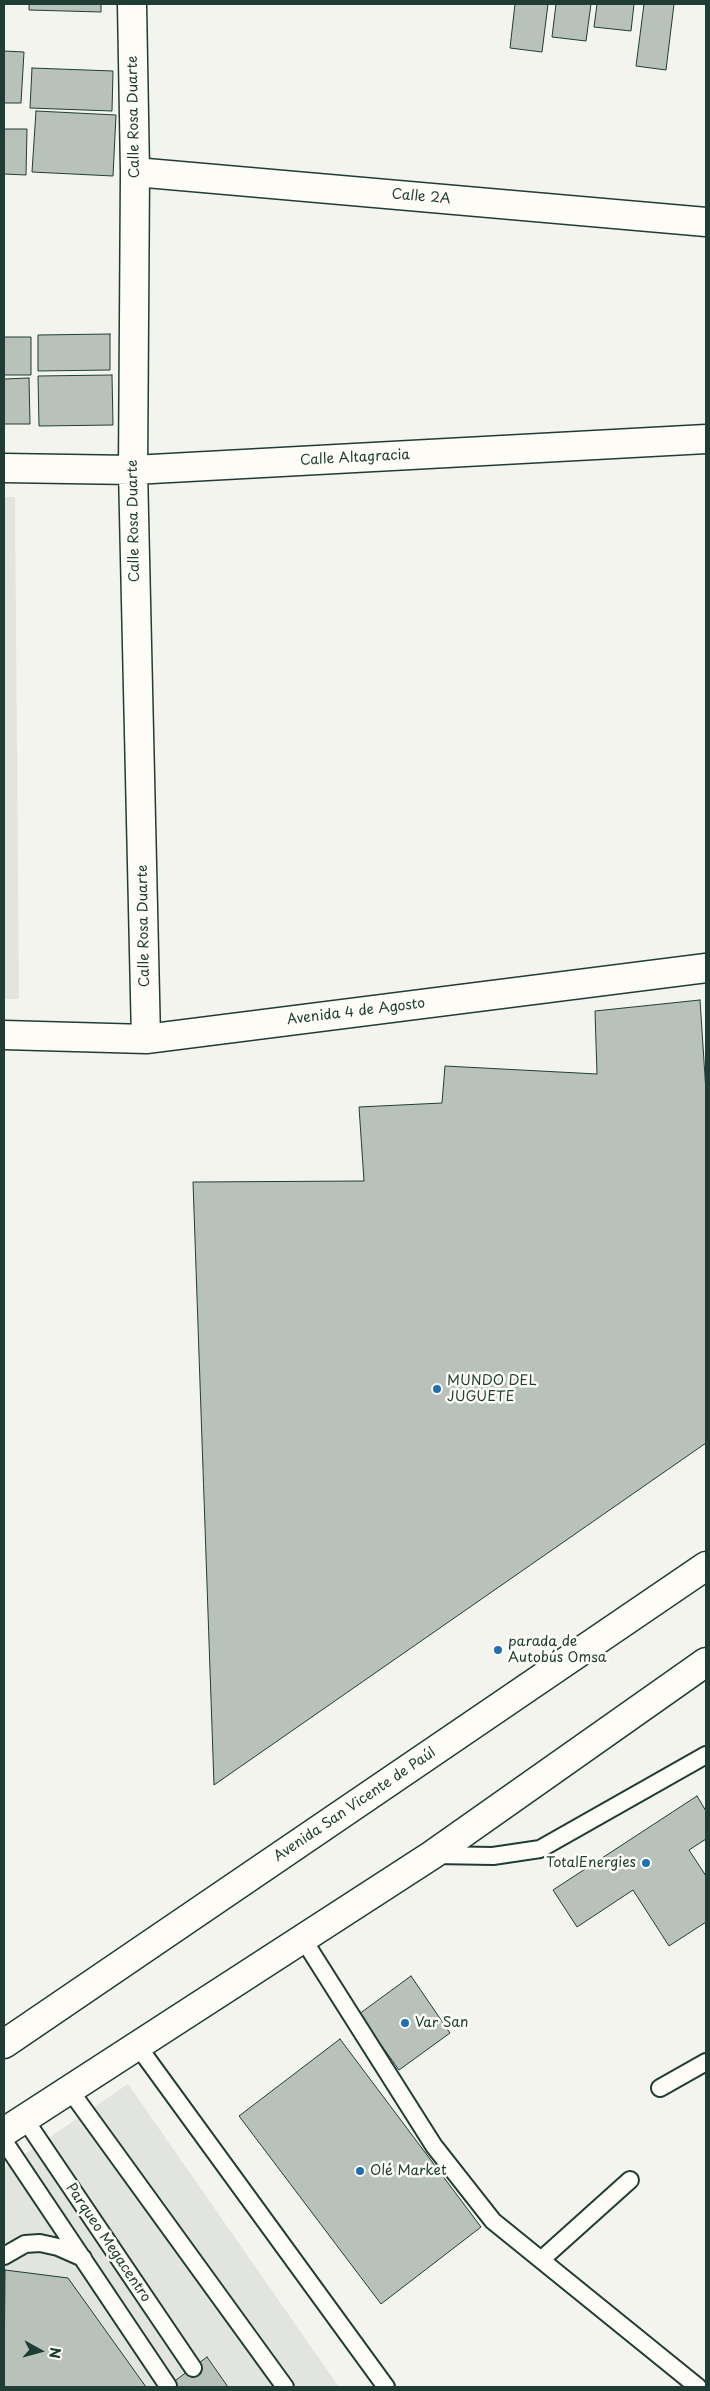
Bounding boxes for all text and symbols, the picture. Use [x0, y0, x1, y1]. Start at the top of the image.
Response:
street label: Calle Rosa Duarte [125, 55, 143, 179]
street label: Calle 2A [391, 186, 451, 208]
street label: Calle Altagracia [300, 447, 410, 469]
street label: Calle Rosa Duarte [125, 459, 143, 583]
street label: Calle Rosa Duarte [135, 864, 153, 988]
street label: Avenida 4 de Agosto [286, 995, 426, 1029]
place label: MUNDO DEL JUGUETE [447, 1373, 537, 1405]
marker: MUNDO DEL JUGUETE [431, 1383, 443, 1395]
place label: parada de Autobús Omsa [508, 1634, 607, 1666]
marker: parada de Autobús Omsa [492, 1644, 504, 1656]
street label: Avenida San Vicente de Paúl [271, 1745, 439, 1865]
place label: TotalEnergies [546, 1855, 636, 1871]
marker: TotalEnergies [640, 1857, 652, 1869]
place label: Var San [415, 2015, 468, 2031]
marker: Var San [399, 2017, 411, 2029]
place label: Olé Market [370, 2163, 447, 2179]
marker: Olé Market [354, 2165, 366, 2177]
street label: Parqueo Megacentro [62, 2180, 154, 2306]
north arrow [15, 2326, 65, 2376]
text: N [44, 2346, 66, 2360]

